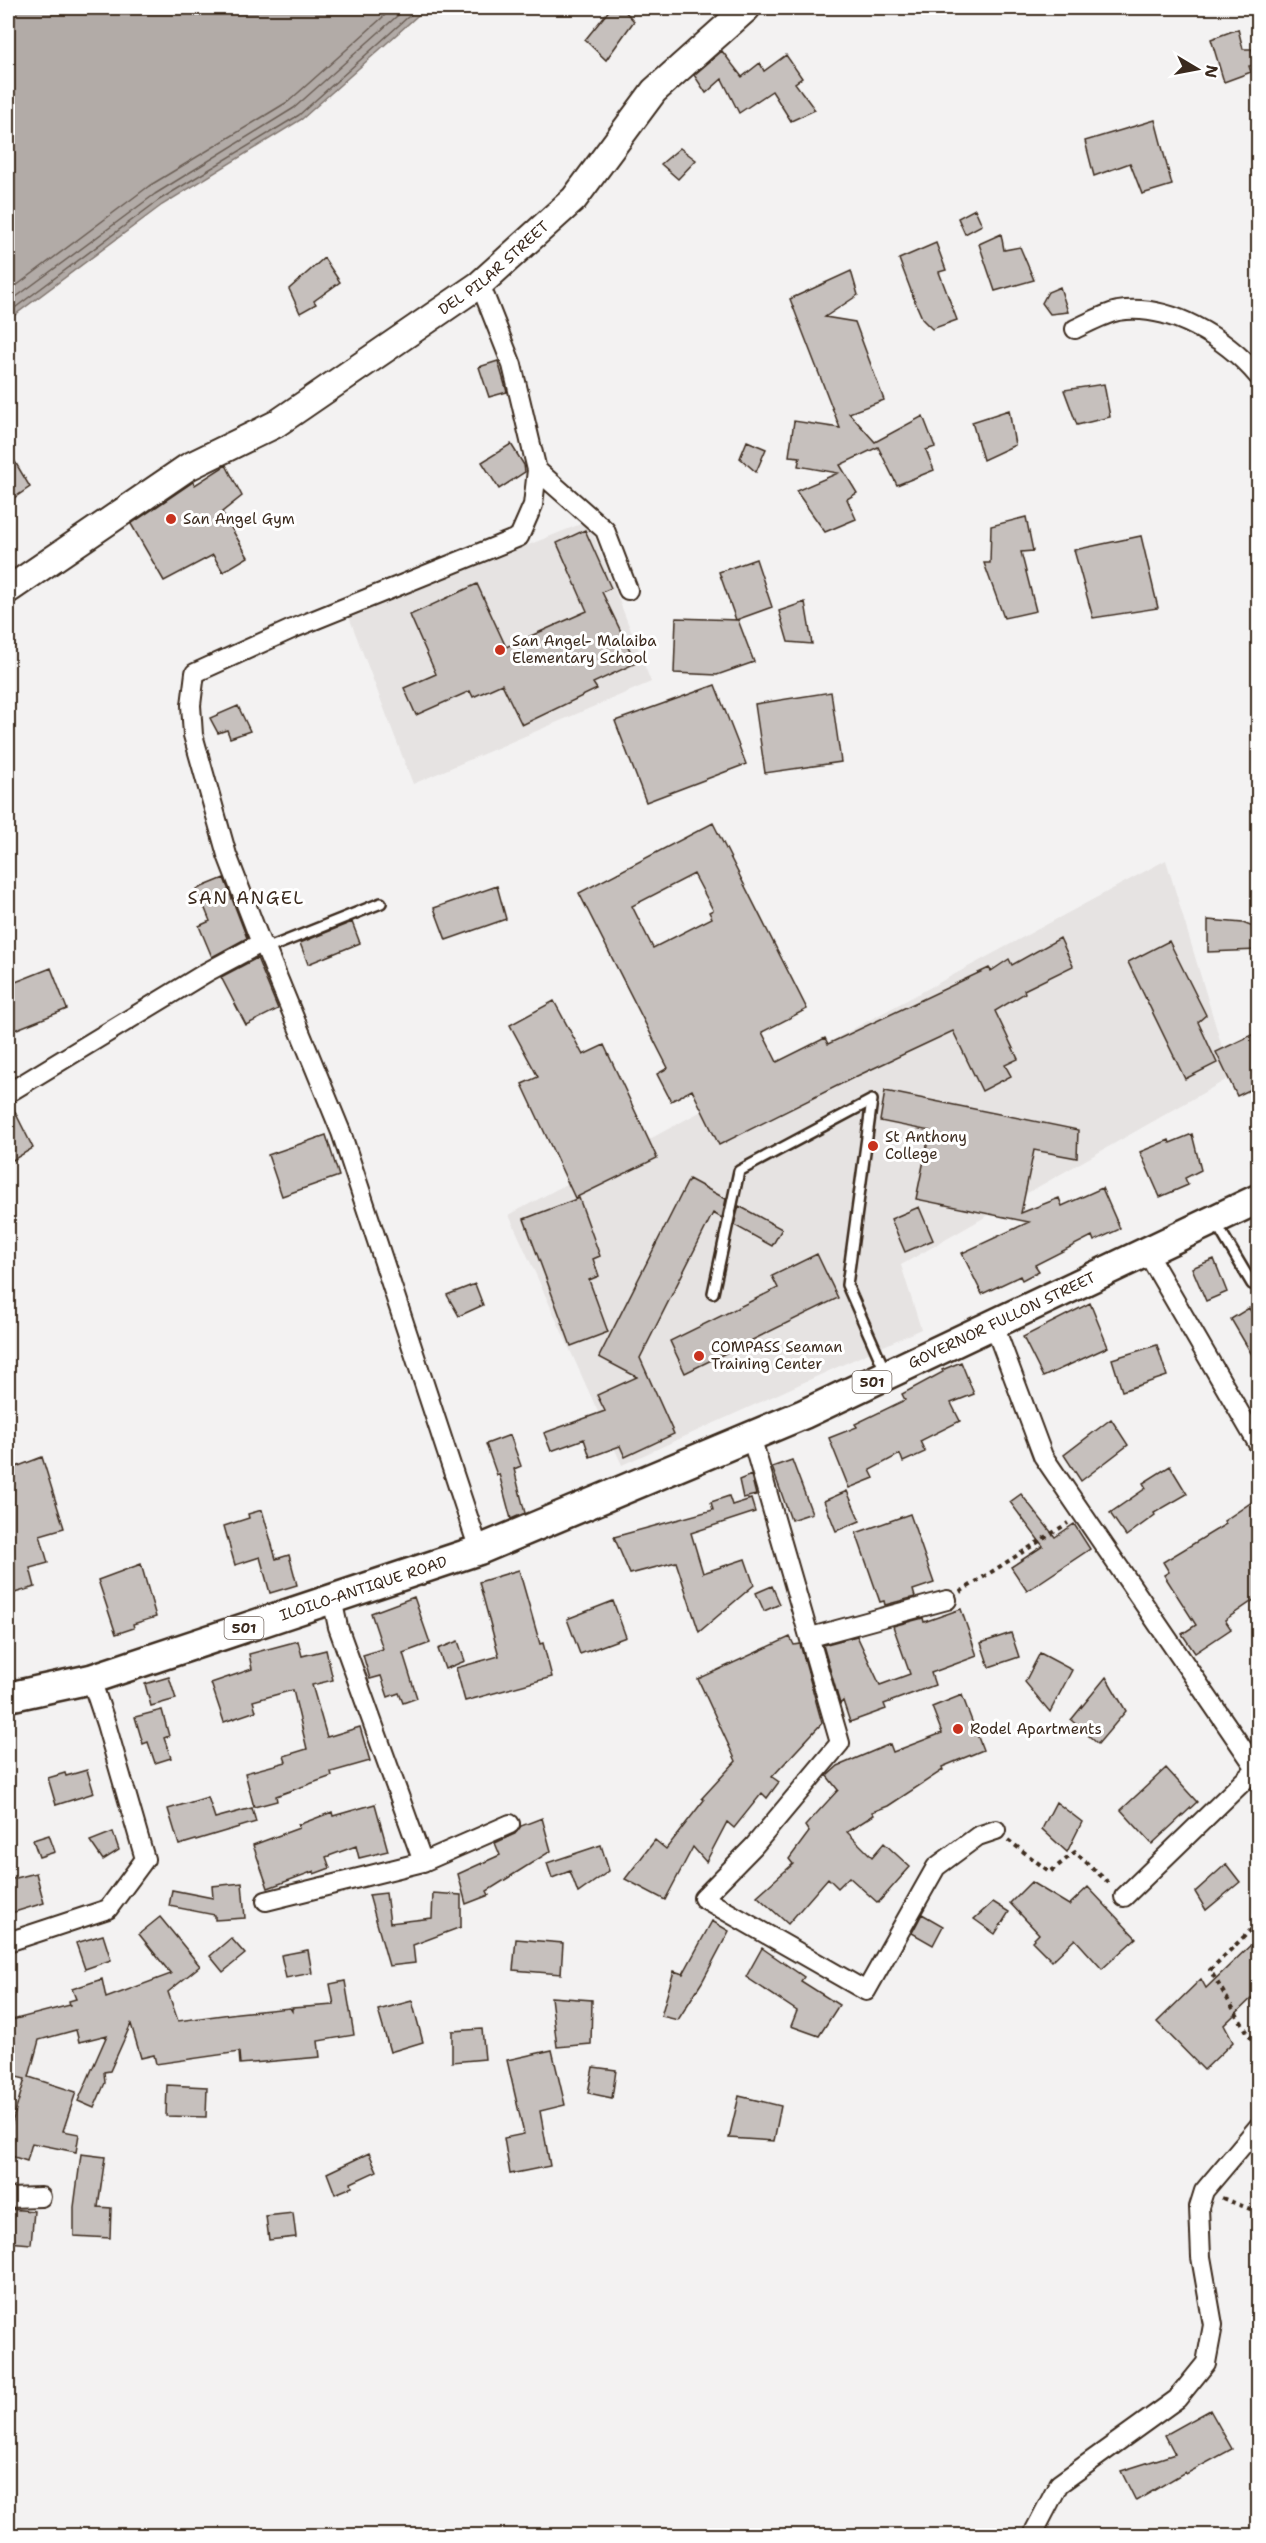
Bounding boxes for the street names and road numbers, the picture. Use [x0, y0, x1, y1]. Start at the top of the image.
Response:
street label: DEL PILAR STREET [434, 216, 553, 320]
street label: GOVERNOR FULLON STREET [905, 1267, 1099, 1373]
road number: 501 [852, 1371, 892, 1393]
street label: ILOILO-ANTIQUE ROAD [277, 1551, 450, 1626]
road number: 501 [224, 1617, 264, 1639]

